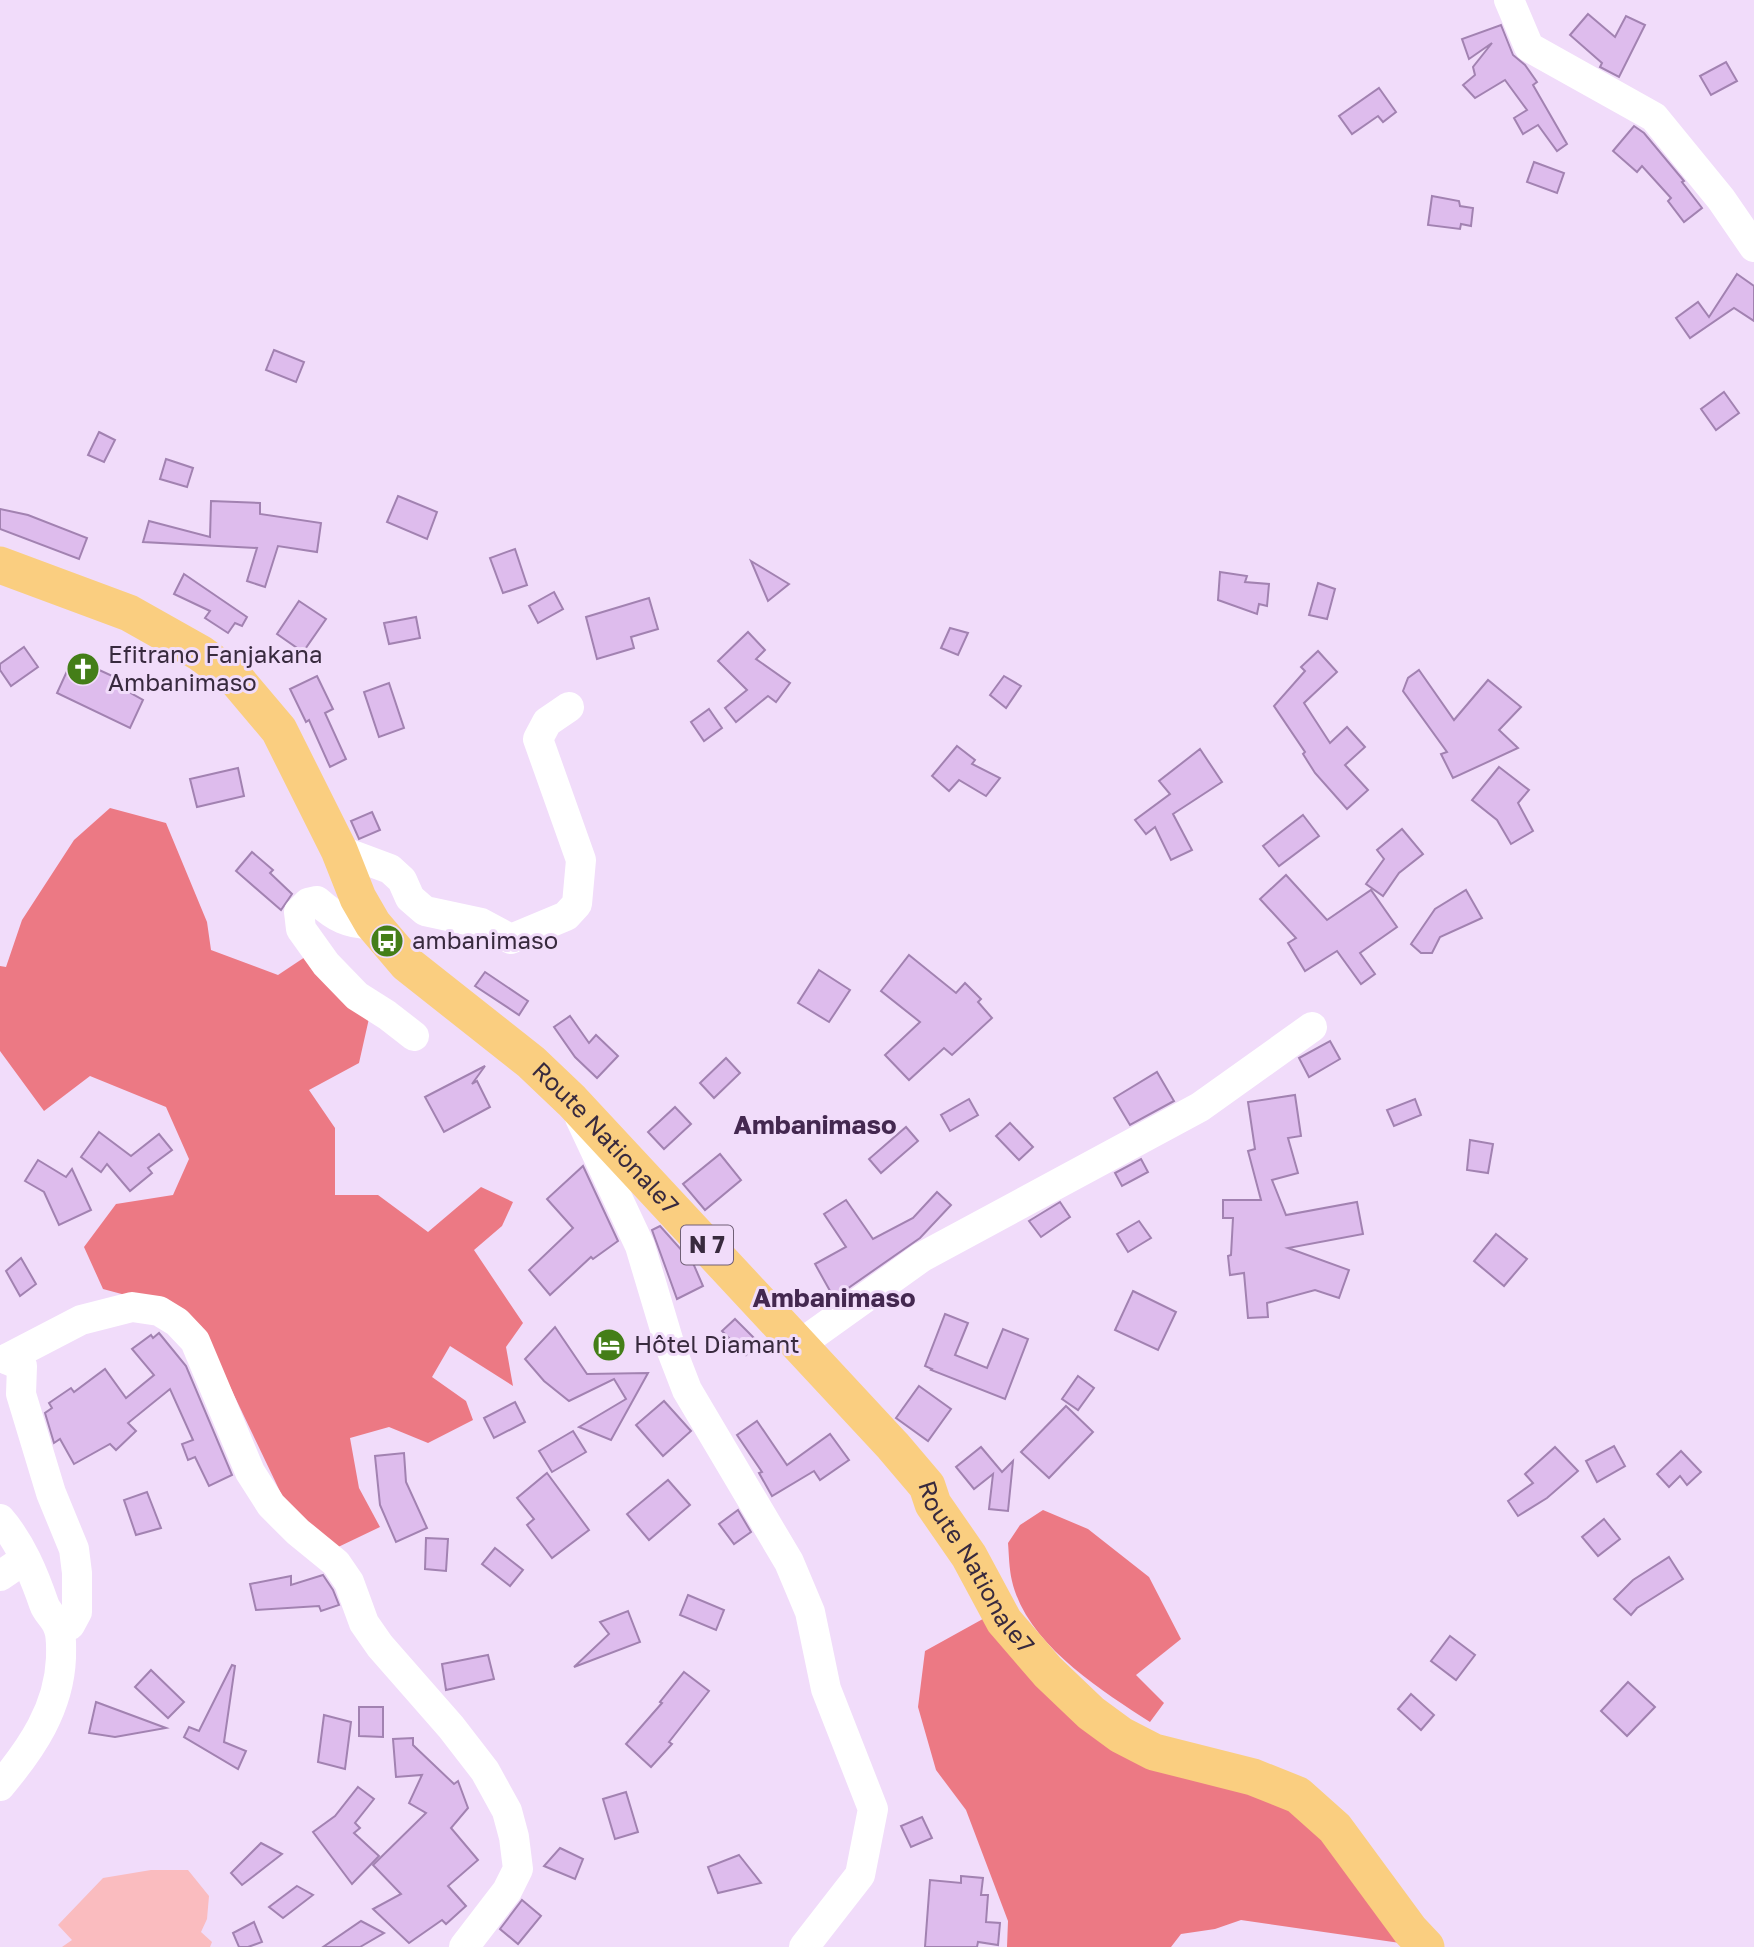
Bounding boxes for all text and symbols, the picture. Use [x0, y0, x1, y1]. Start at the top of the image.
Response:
place label: Efitrano Fanjakana Ambanimaso [108, 639, 323, 696]
church icon: Efitrano Fanjakana Ambanimaso [64, 650, 102, 688]
bus stop icon: ambanimaso [368, 922, 406, 960]
place label: ambanimaso [412, 925, 558, 954]
street label: Route Nationale7 [527, 1055, 685, 1219]
district label: Ambanimaso [733, 1109, 897, 1140]
road number: N 7 [681, 1226, 733, 1264]
district label: Ambanimaso [752, 1282, 916, 1313]
hotel icon: Hôtel Diamant [590, 1326, 628, 1364]
place label: Hôtel Diamant [634, 1329, 800, 1358]
street label: Route Nationale7 [913, 1477, 1041, 1659]

